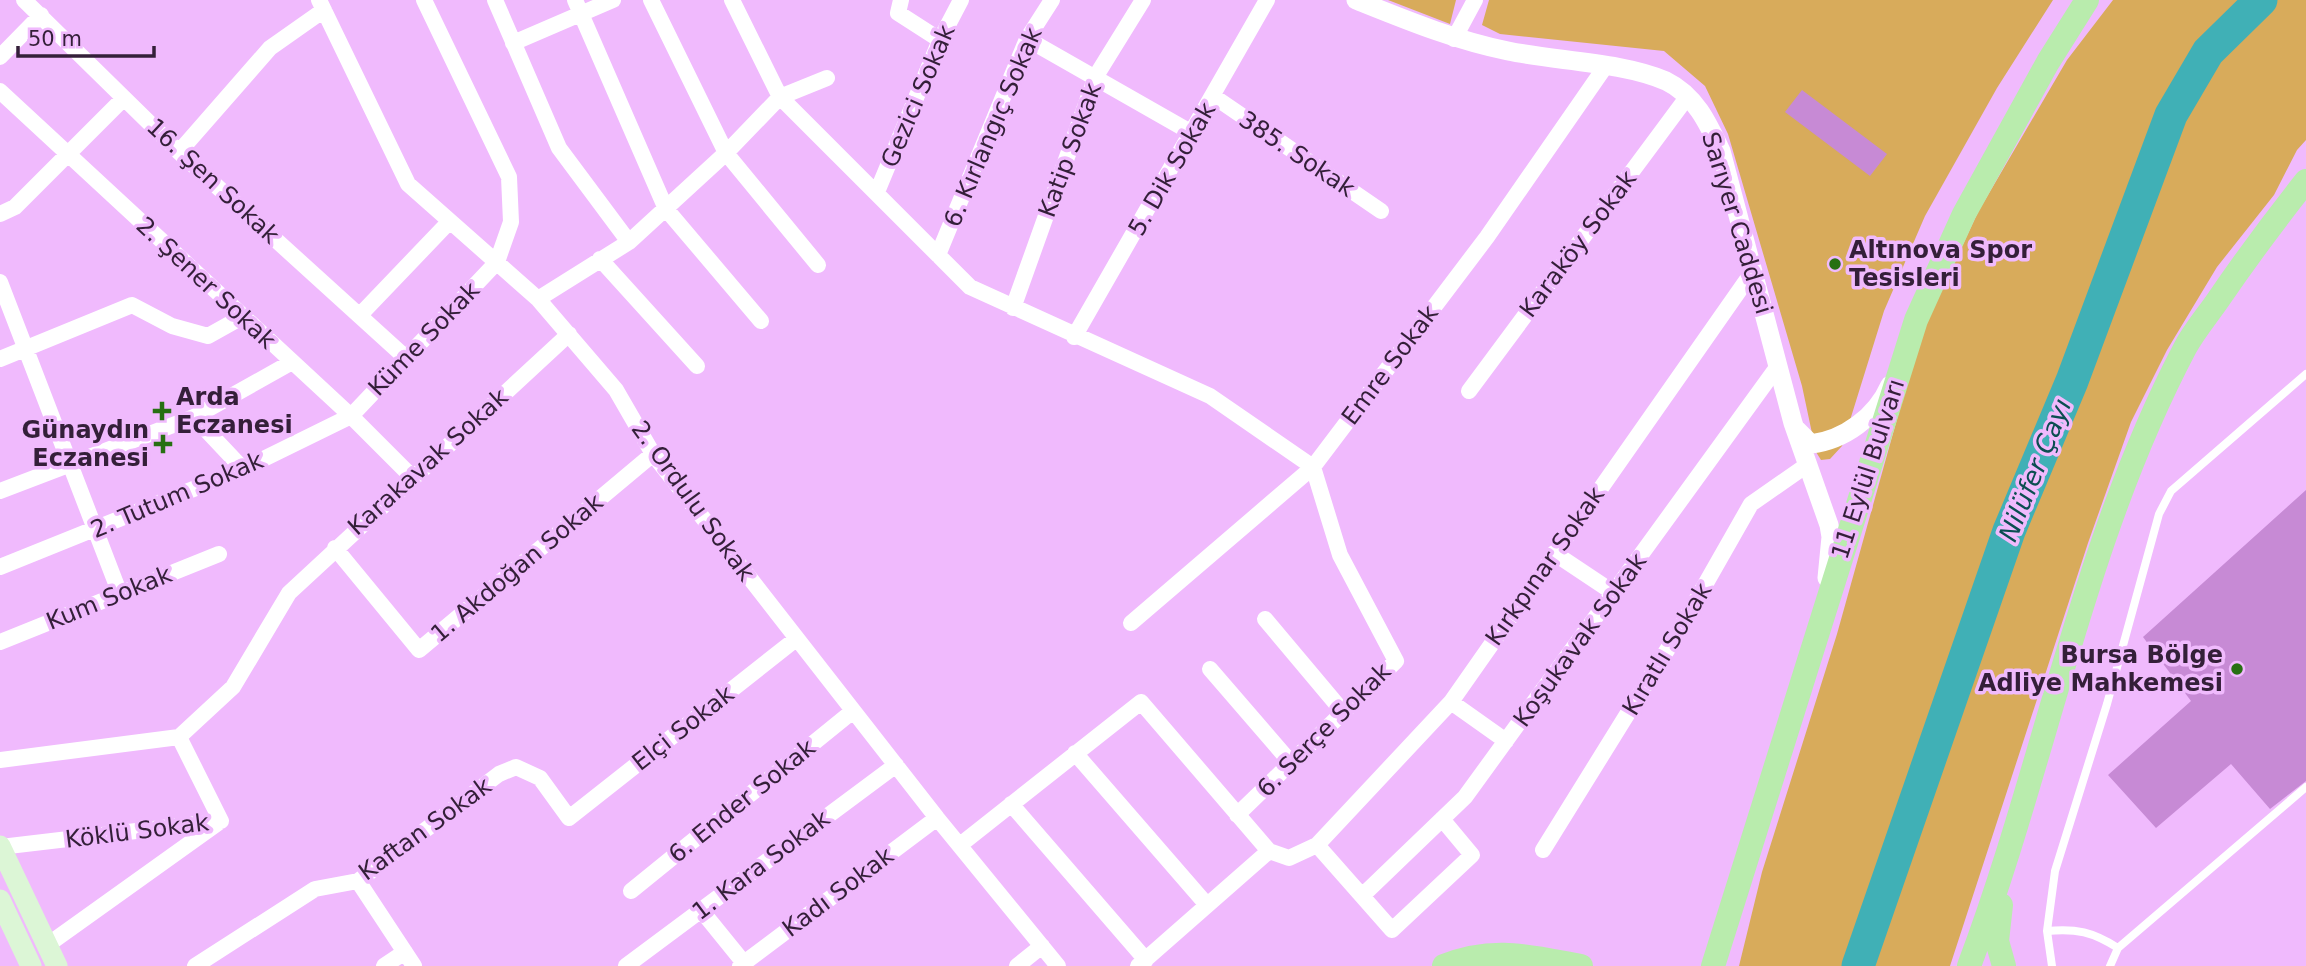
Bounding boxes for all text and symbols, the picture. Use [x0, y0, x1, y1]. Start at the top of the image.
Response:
scale bar [18, 14, 154, 58]
street label: Gezici Sokak [875, 20, 961, 171]
street label: 6. Kırlangıç Sokak [938, 23, 1048, 231]
text: 50 m [28, 27, 82, 51]
street label: Katip Sokak [1033, 79, 1107, 221]
street label: 5. Dik Sokak [1123, 97, 1221, 241]
street label: 385. Sokak [1234, 105, 1360, 203]
street label: 16. Şen Sokak [141, 113, 285, 249]
street label: Sarıyer Caddesi [1696, 129, 1778, 317]
street label: Karaköy Sokak [1514, 165, 1642, 323]
street label: 2. Şener Sokak [131, 211, 281, 355]
place label: Altınova Spor Tesisleri [1849, 236, 2032, 292]
marker: Altınova Spor Tesisleri [1827, 256, 1843, 272]
street label: Küme Sokak [363, 276, 485, 402]
street label: Emre Sokak [1336, 300, 1444, 430]
street label: 11 Eylül Bulvarı [1826, 376, 1910, 562]
place label: Arda Eczanesi [176, 383, 293, 439]
street label: Karakavak Sokak [342, 383, 514, 541]
water label: Nilüfer Çayı [1993, 394, 2077, 546]
marker: Arda Eczanesi [154, 403, 170, 419]
place label: Günaydın Eczanesi [22, 416, 149, 472]
street label: 2. Ordulu Sokak [626, 416, 760, 586]
marker: Günaydın Eczanesi [155, 436, 171, 452]
street label: 2. Tutum Sokak [87, 446, 267, 544]
street label: Kırkpınar Sokak [1480, 481, 1610, 651]
street label: 1. Akdoğan Sokak [425, 488, 609, 648]
street label: Koşukavak Sokak [1508, 548, 1652, 732]
street label: Kum Sokak [42, 560, 176, 636]
street label: Kıratlı Sokak [1617, 578, 1718, 720]
place label: Bursa Bölge Adliye Mahkemesi [1978, 641, 2223, 697]
street label: 6. Serçe Sokak [1251, 657, 1397, 803]
marker: Bursa Bölge Adliye Mahkemesi [2229, 661, 2245, 677]
street label: Elçi Sokak [627, 680, 740, 776]
street label: 6. Ender Sokak [663, 733, 821, 869]
street label: Kaftan Sokak [353, 771, 497, 886]
street label: 1. Kara Sokak [687, 804, 835, 926]
street label: Köklü Sokak [64, 808, 211, 854]
street label: Kadı Sokak [777, 841, 899, 943]

